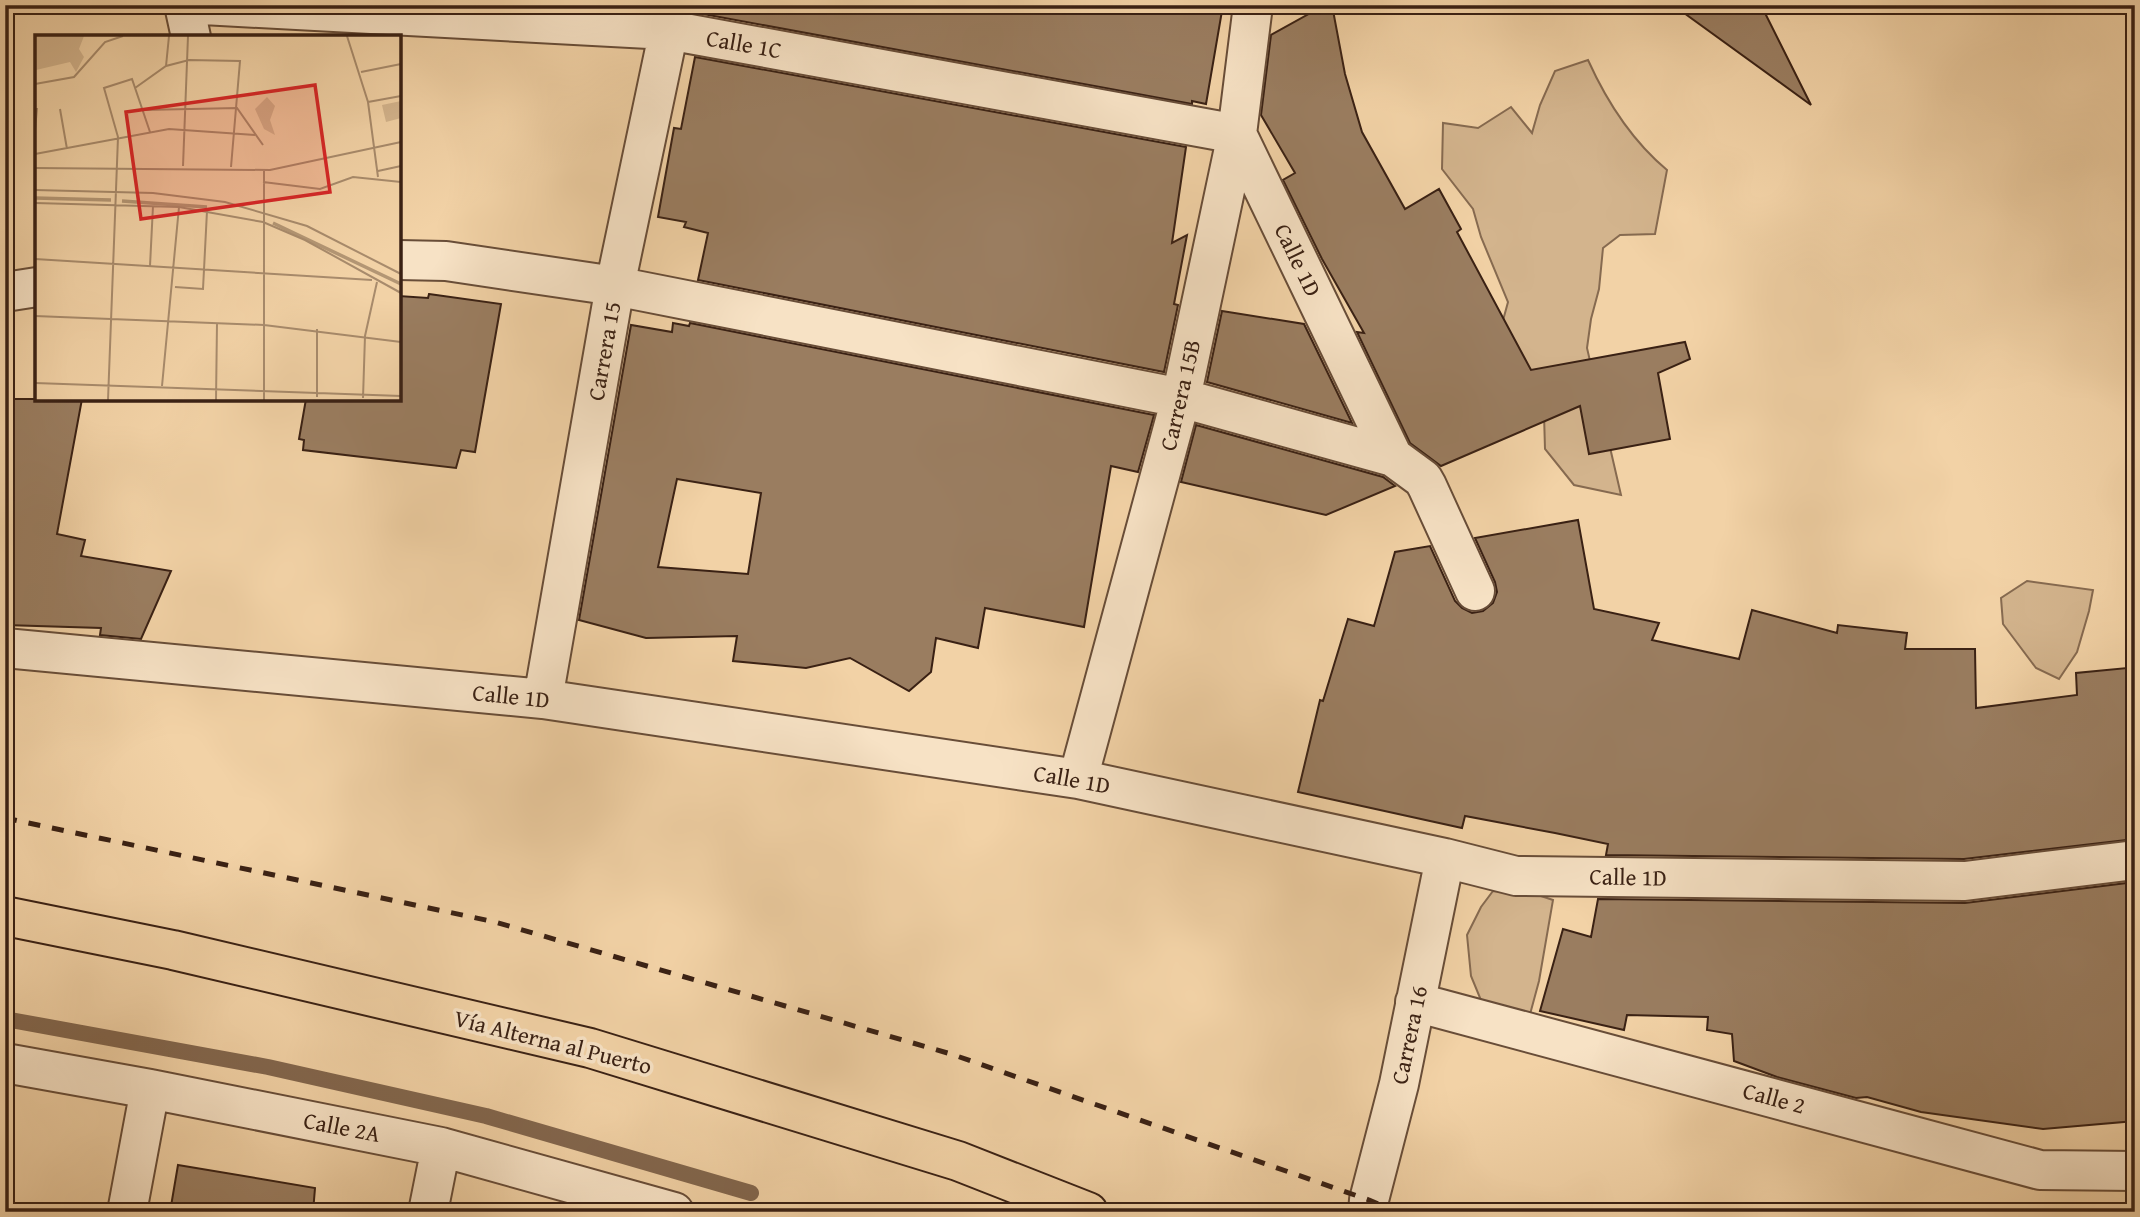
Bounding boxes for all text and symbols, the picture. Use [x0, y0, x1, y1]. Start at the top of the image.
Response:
street label: Calle 1C [704, 21, 784, 66]
inset map [35, 35, 401, 401]
street label: Calle 1D [1267, 218, 1330, 302]
street label: Carrera 15 [579, 299, 628, 403]
street label: Carrera 15B [1151, 336, 1208, 454]
street label: Calle 1D [471, 675, 551, 716]
street label: Calle 1D [1031, 756, 1113, 801]
street label: Calle 1D [1589, 859, 1667, 894]
street label: Carrera 16 [1382, 983, 1435, 1087]
street label: Vía Alterna al Puerto [451, 1001, 655, 1082]
street label: Calle 2 [1739, 1073, 1809, 1122]
street label: Calle 2A [301, 1103, 383, 1150]

